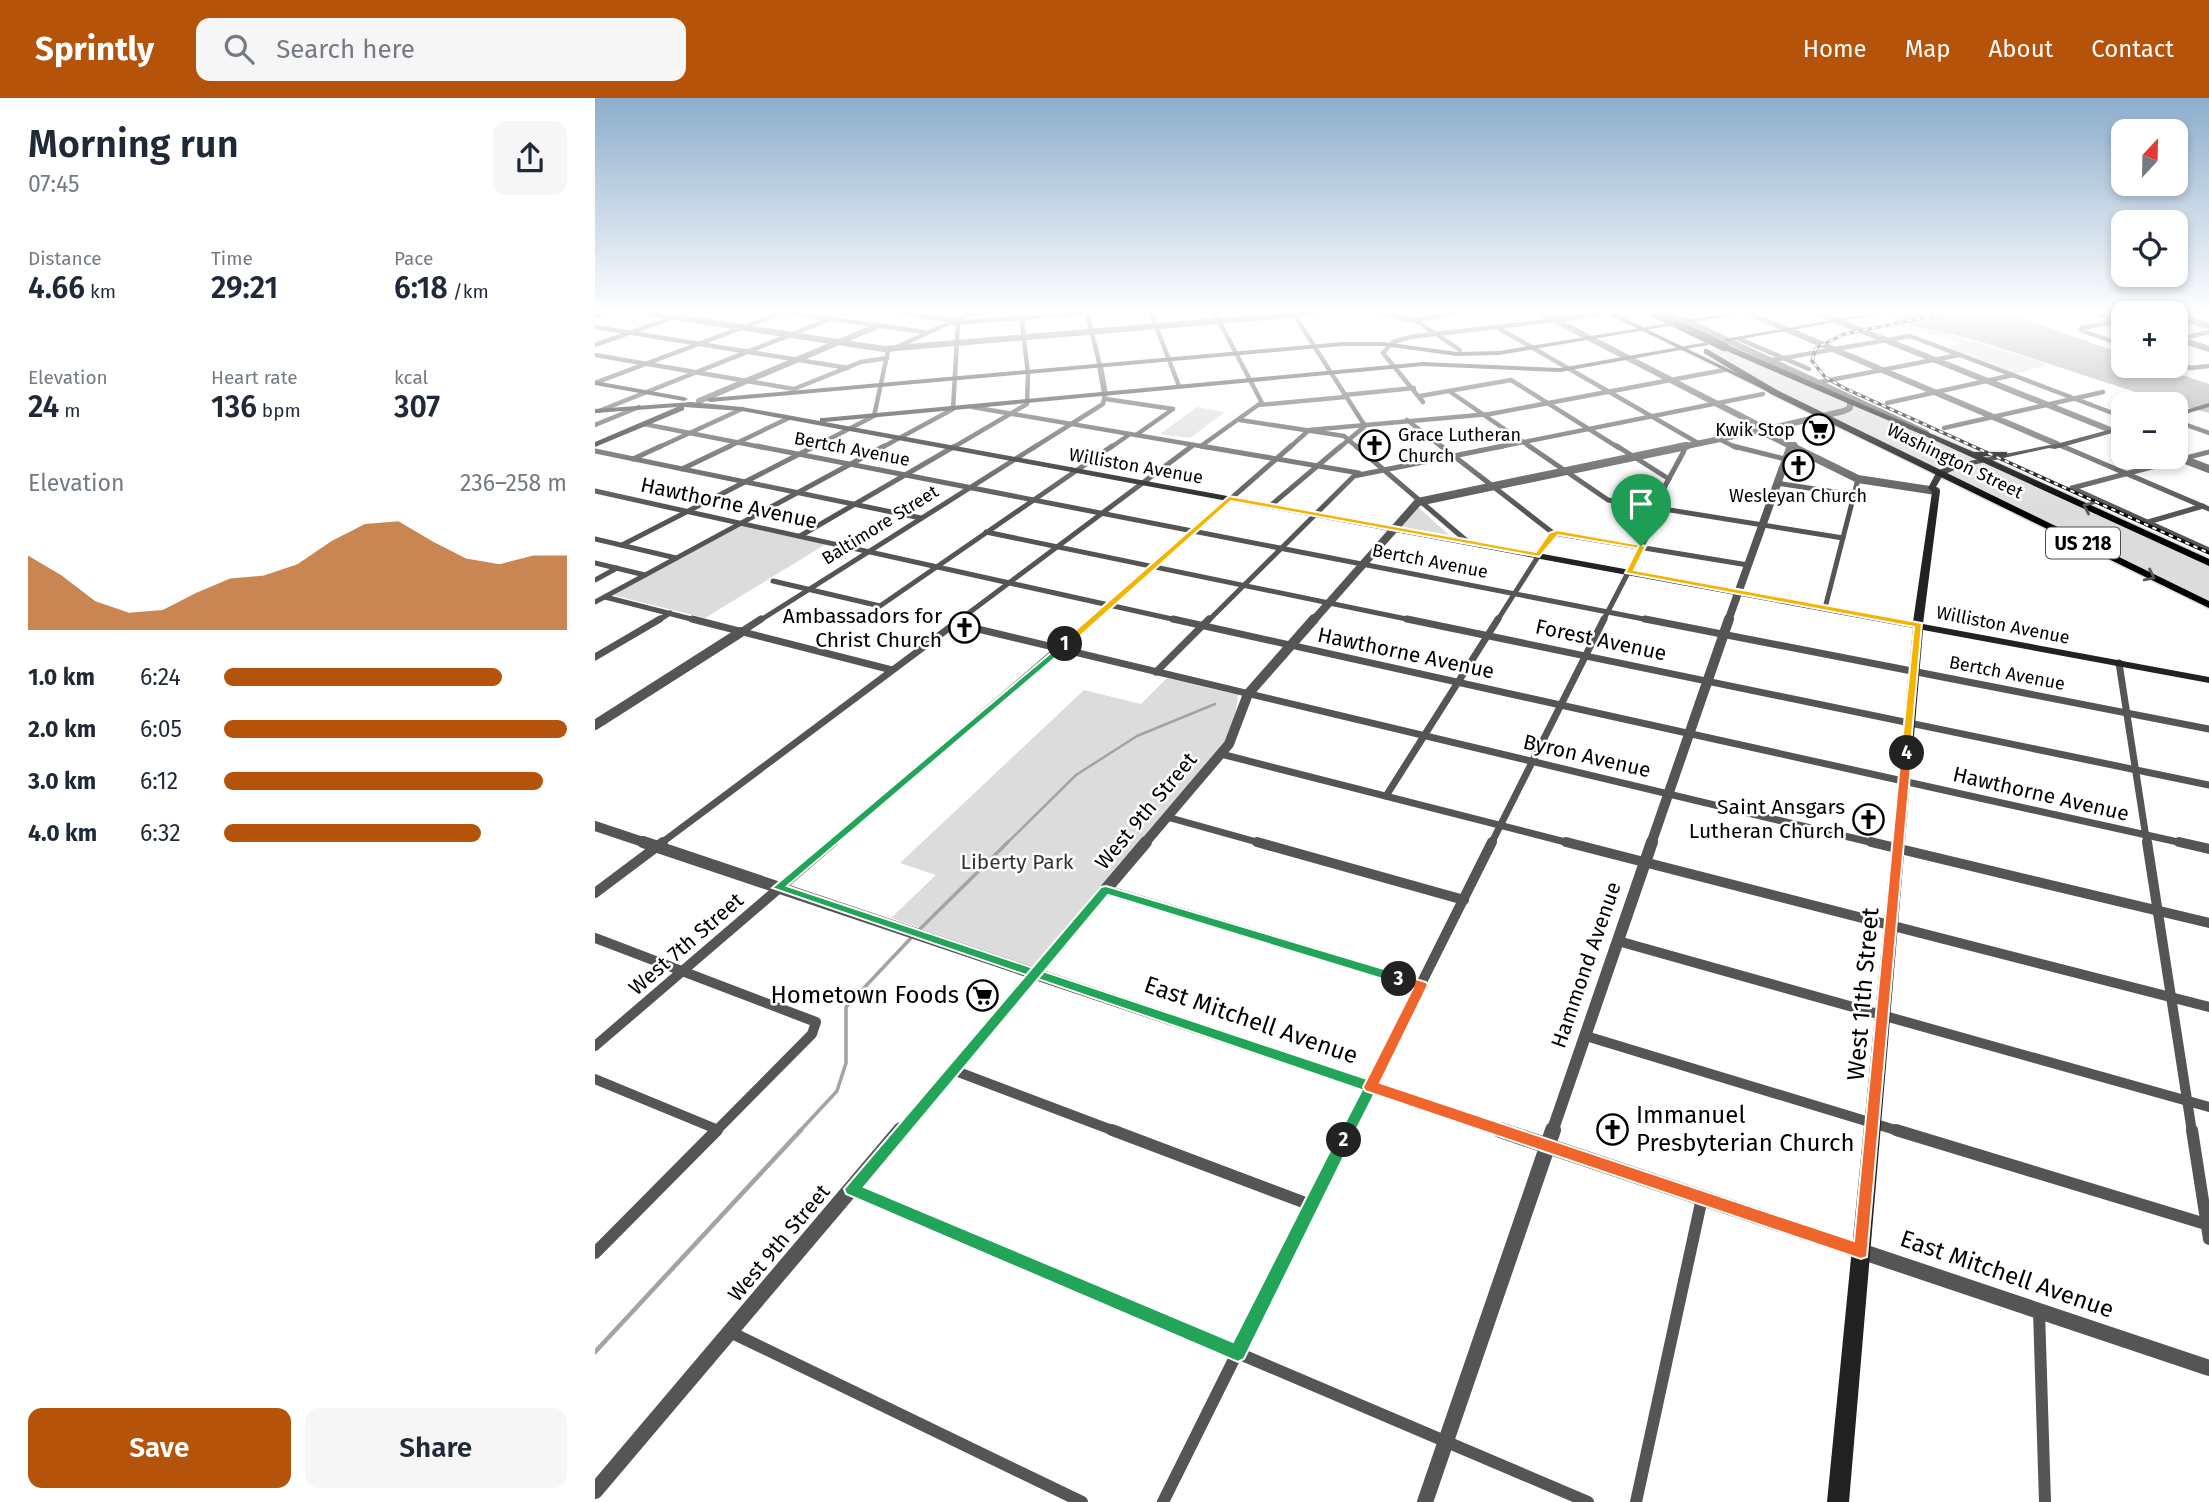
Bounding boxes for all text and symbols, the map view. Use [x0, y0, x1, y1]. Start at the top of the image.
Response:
search box [196, 18, 686, 81]
text: Sprintly [35, 29, 154, 69]
icon: search [220, 30, 258, 68]
text: Search here [276, 34, 415, 65]
text: Home [1803, 35, 1867, 63]
text: Map [1905, 35, 1951, 63]
text: About [1989, 35, 2053, 63]
text: Contact [2091, 35, 2174, 63]
north arrow [2111, 119, 2187, 196]
map controls [2111, 119, 2188, 469]
text: Morning run [28, 121, 239, 167]
button: share [493, 121, 567, 195]
text: 07:45 [28, 170, 80, 198]
button: locate [2111, 210, 2188, 287]
text: Distance [28, 247, 102, 270]
text: Time [211, 247, 253, 270]
text: Pace [394, 247, 433, 270]
text: 4.66 [28, 270, 85, 306]
text: 29:21 [211, 270, 278, 306]
text: 6:18 [394, 270, 448, 306]
text: km [85, 280, 116, 303]
text: /km [448, 280, 489, 303]
button: + [2111, 301, 2188, 378]
text: Elevation [28, 366, 108, 389]
text: Heart rate [211, 366, 298, 389]
text: kcal [394, 366, 428, 389]
text: 24 [28, 389, 59, 425]
text: 136 [211, 389, 257, 425]
text: 307 [394, 389, 440, 425]
button: − [2111, 392, 2188, 469]
text: m [59, 399, 81, 422]
text: bpm [257, 399, 301, 422]
supermarket icon: Kwik Stop [1801, 413, 1835, 447]
place label: Kwik Stop [1715, 419, 1795, 441]
street label: Washington Street [1883, 419, 2027, 504]
place label: Grace Lutheran Church [1398, 424, 1521, 467]
street label: Bertch Avenue [792, 427, 912, 471]
church icon: Grace Lutheran Church [1358, 428, 1392, 462]
street label: Williston Avenue [1067, 443, 1205, 489]
church icon: Wesleyan Church [1781, 448, 1815, 482]
text: Elevation [28, 469, 124, 497]
text: 236–258 m [460, 469, 567, 497]
street label: Hawthorne Avenue [638, 472, 820, 534]
pin [1611, 474, 1671, 546]
street label: Baltimore Street [818, 480, 943, 570]
icon: arrive [1622, 485, 1660, 523]
place label: Wesleyan Church [1729, 485, 1867, 507]
one-way arrow [2083, 501, 2095, 515]
road number: US 218 [2046, 528, 2120, 558]
street label: Bertch Avenue [1370, 539, 1490, 583]
one-way arrow [2143, 568, 2155, 582]
street label: Williston Avenue [1934, 601, 2072, 649]
place label: Ambassadors for Christ Church [783, 603, 942, 653]
church icon: Ambassadors for Christ Church [948, 611, 982, 645]
street label: Forest Avenue [1533, 613, 1669, 667]
street label: Hawthorne Avenue [1315, 622, 1497, 684]
pin: 1 [1047, 626, 1083, 662]
text: 1 [1060, 632, 1069, 655]
street label: Bertch Avenue [1947, 651, 2067, 695]
text: 1.0 km [28, 663, 95, 691]
text: 6:24 [140, 663, 181, 691]
text: 2.0 km [28, 715, 96, 743]
text: 6:05 [140, 715, 182, 743]
street label: Byron Avenue [1521, 729, 1653, 783]
pin: 4 [1889, 736, 1925, 770]
text: 4 [1901, 741, 1912, 764]
street label: West 9th Street [1089, 747, 1203, 875]
street label: Hawthorne Avenue [1950, 761, 2132, 827]
text: 3.0 km [28, 767, 96, 795]
text: 6:12 [140, 767, 178, 795]
place label: Saint Ansgars Lutheran Church [1689, 794, 1845, 844]
church icon: Saint Ansgars Lutheran Church [1851, 802, 1885, 836]
text: 4.0 km [28, 819, 97, 847]
text: 6:32 [140, 819, 181, 847]
park label: Liberty Park [960, 849, 1074, 875]
street label: Hammond Avenue [1545, 878, 1627, 1052]
street label: West 7th Street [623, 887, 749, 1001]
street label: West 11th Street [1841, 906, 1885, 1082]
pin: 3 [1381, 962, 1417, 996]
text: 3 [1394, 967, 1403, 990]
street label: East Mitchell Avenue [1141, 970, 1361, 1070]
supermarket icon: Hometown Foods [965, 978, 999, 1012]
place label: Hometown Foods [771, 981, 959, 1009]
place label: Immanuel Presbyterian Church [1636, 1101, 1854, 1157]
church icon: Immanuel Presbyterian Church [1596, 1112, 1630, 1146]
pin: 2 [1327, 1122, 1361, 1158]
text: 2 [1339, 1128, 1348, 1151]
street label: West 9th Street [722, 1179, 836, 1307]
street label: East Mitchell Avenue [1897, 1224, 2117, 1324]
button: Save [28, 1408, 291, 1488]
button: Share [305, 1408, 567, 1488]

